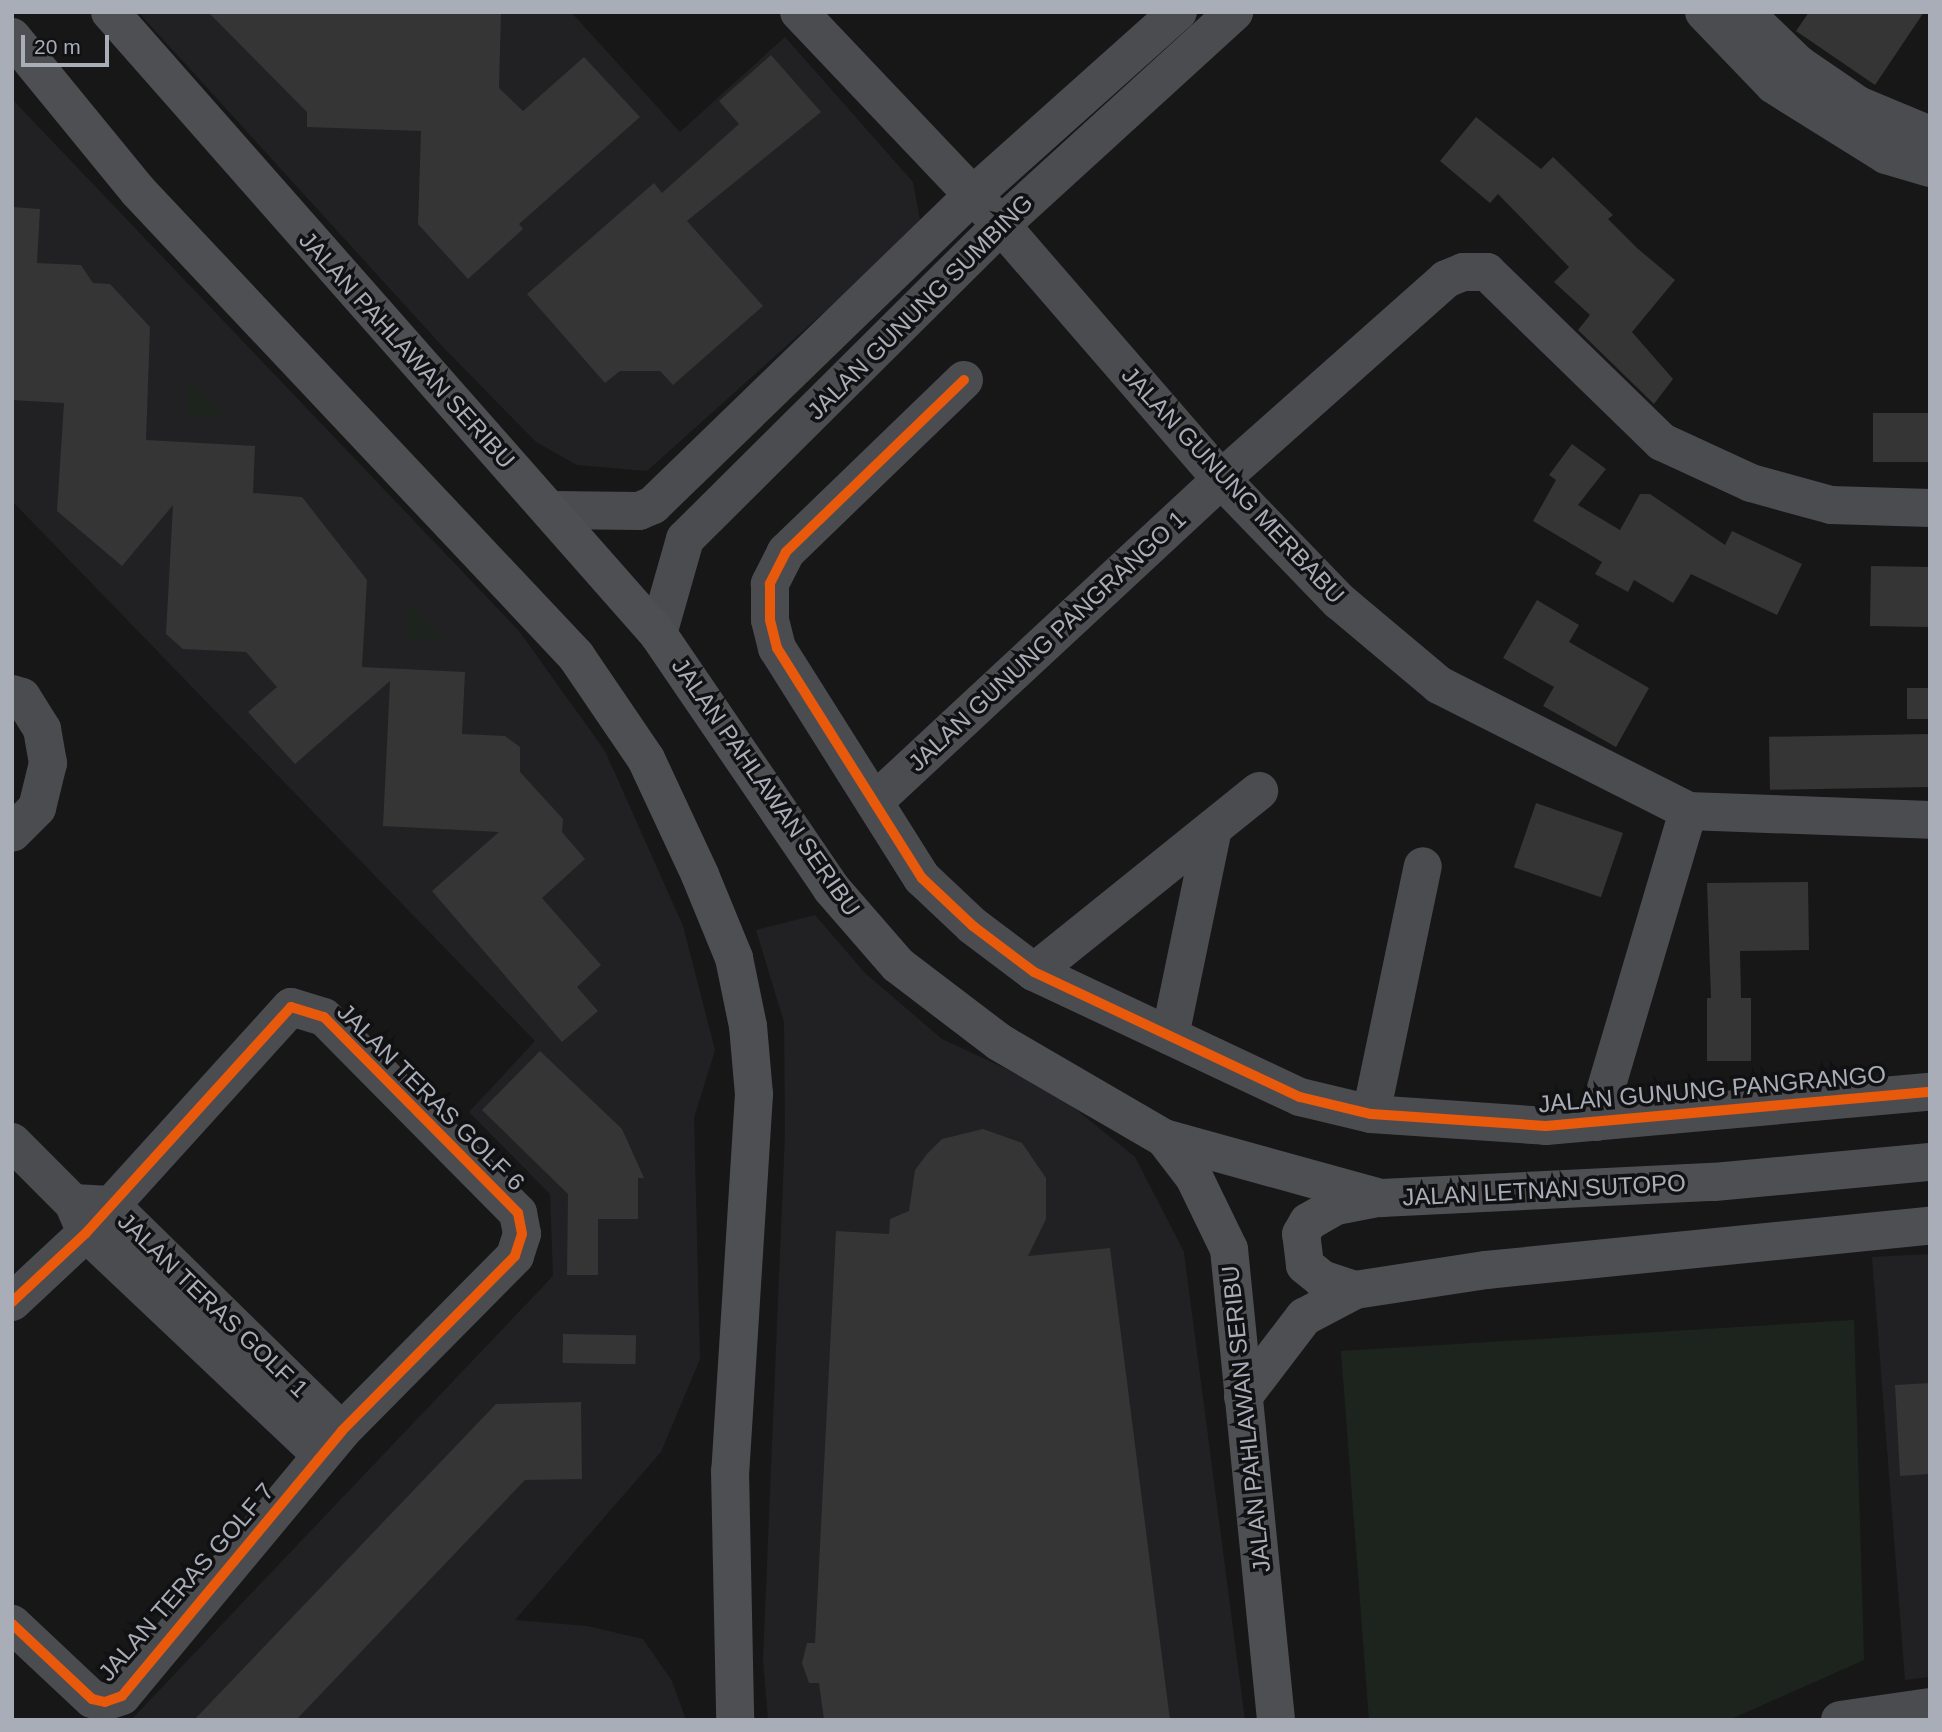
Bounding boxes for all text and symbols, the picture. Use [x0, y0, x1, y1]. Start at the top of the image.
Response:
scale bar [24, 21, 112, 65]
text: 20 m [34, 35, 81, 58]
street label: JALAN GUNUNG SUMBING [801, 188, 1039, 426]
street label: JALAN PAHLAWAN SERIBU [293, 226, 521, 474]
street label: JALAN GUNUNG MERBABU [1116, 361, 1350, 609]
street label: JALAN GUNUNG PANGRANGO 1 [902, 505, 1192, 777]
street label: JALAN PAHLAWAN SERIBU [666, 652, 866, 922]
street label: JALAN TERAS GOLF 6 [331, 997, 531, 1197]
street label: JALAN GUNUNG PANGRANGO [1537, 1059, 1887, 1119]
street label: JALAN LETNAN SUTOPO [1402, 1168, 1686, 1212]
street label: JALAN TERAS GOLF 1 [112, 1207, 314, 1403]
street label: JALAN PAHLAWAN SERIBU [1216, 1264, 1276, 1574]
street label: JALAN TERAS GOLF 7 [92, 1477, 280, 1687]

